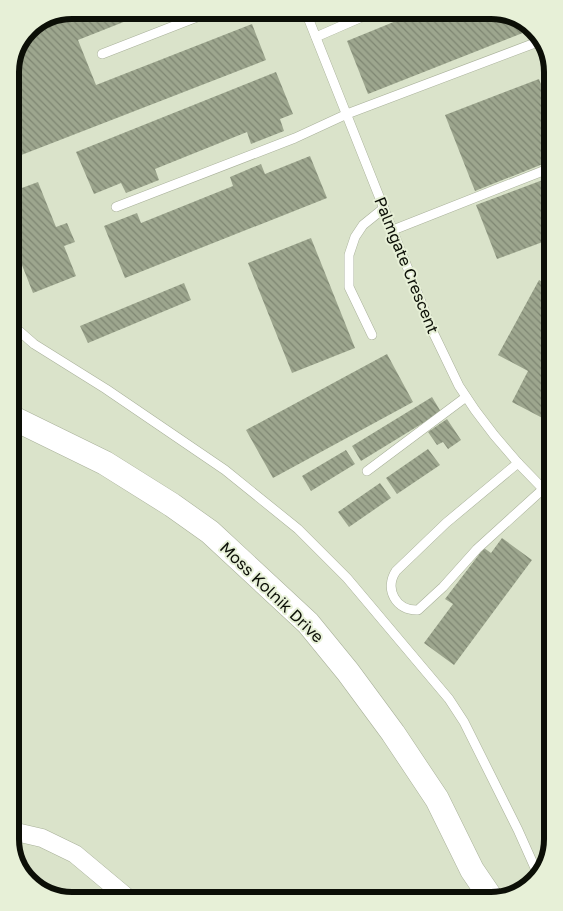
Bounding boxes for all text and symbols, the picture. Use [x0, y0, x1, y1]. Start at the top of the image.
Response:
street label: Palmgate Crescent [370, 194, 444, 336]
street label: Moss Kolnik Drive [216, 537, 328, 647]

